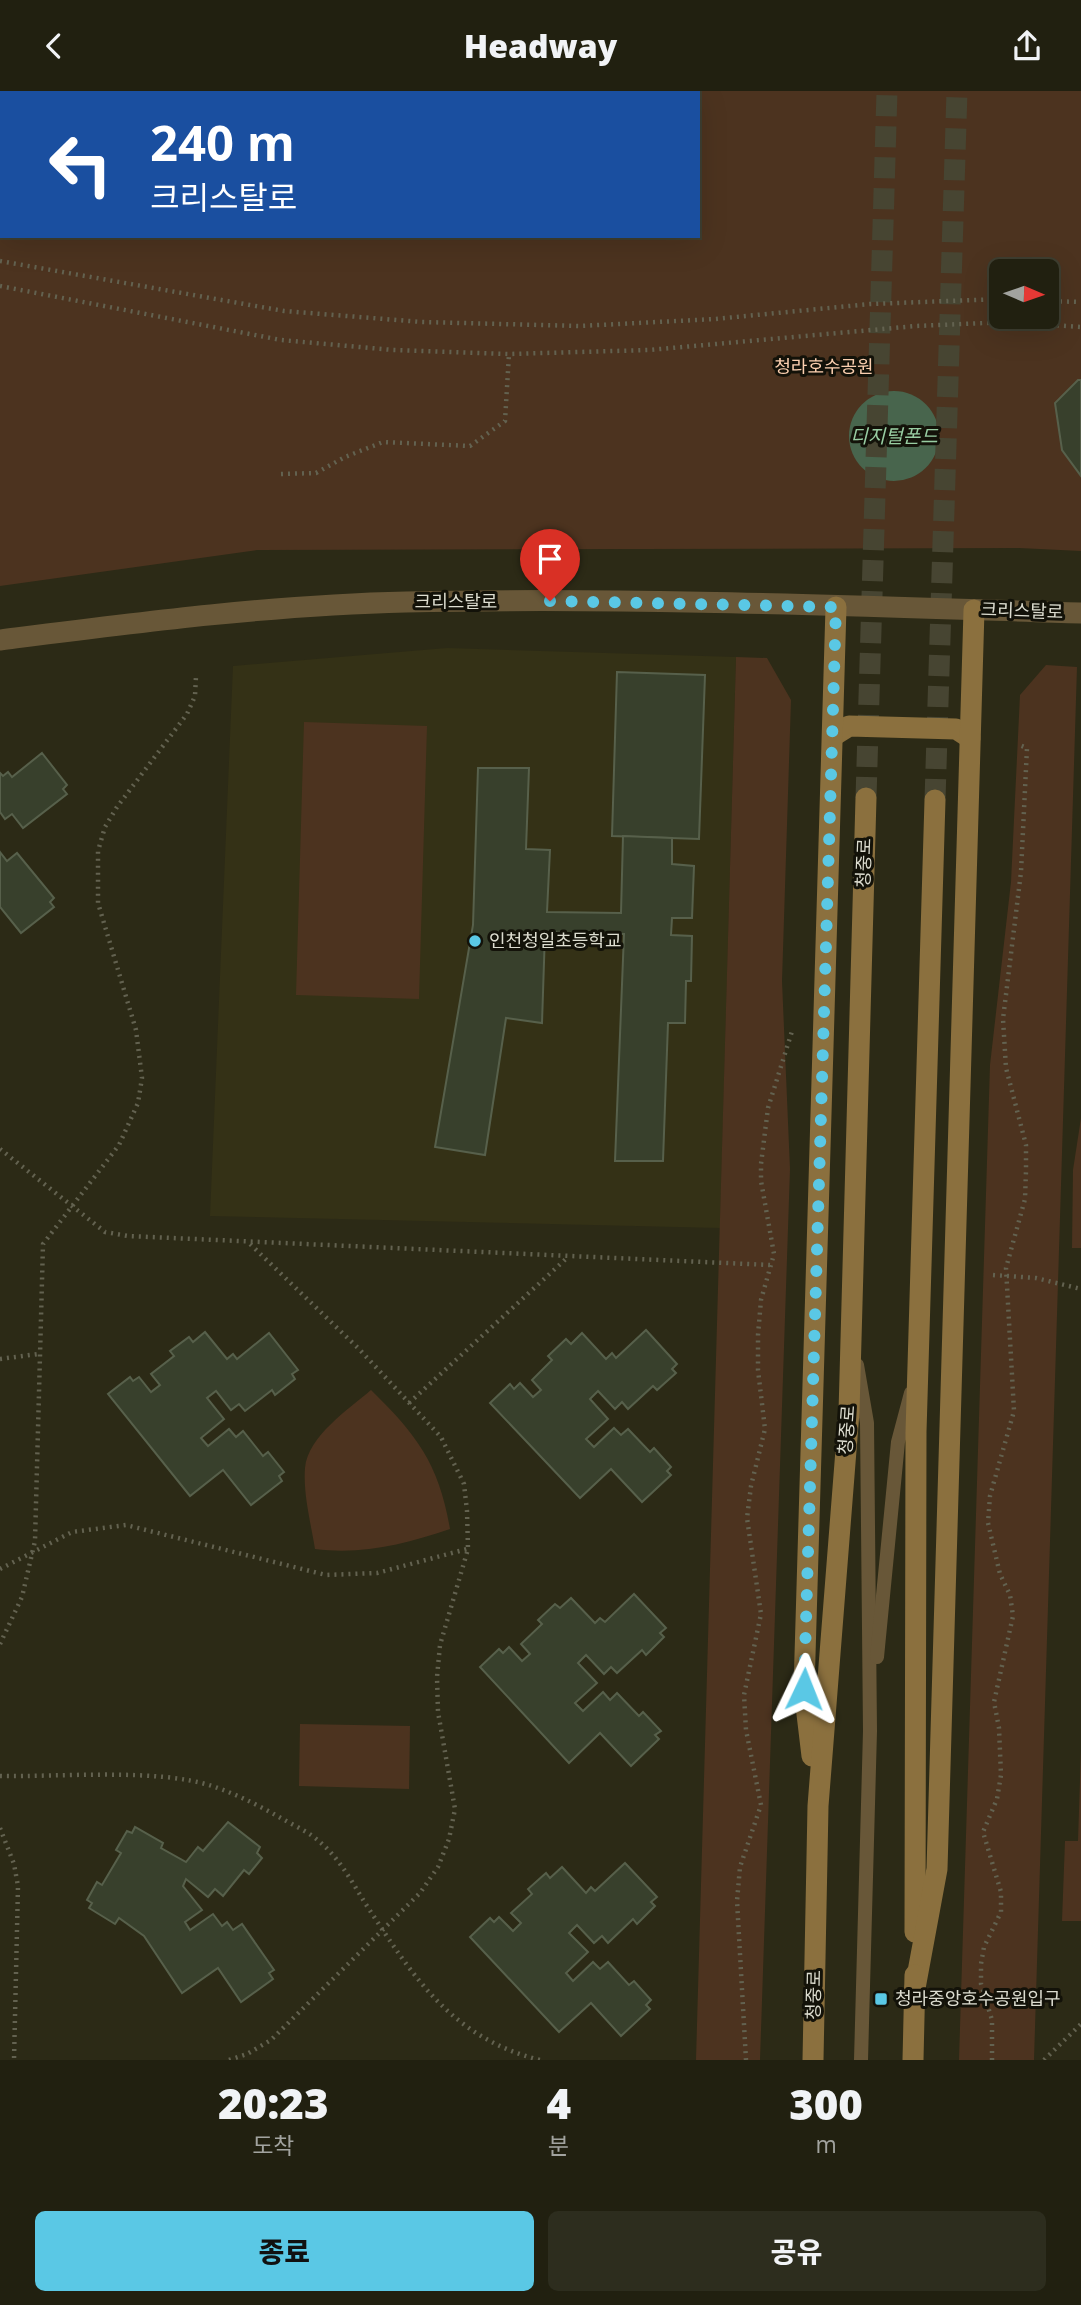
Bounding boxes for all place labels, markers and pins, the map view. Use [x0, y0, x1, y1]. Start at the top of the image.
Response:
pin [520, 529, 580, 601]
place label: 인천청일초등학교 [489, 928, 621, 952]
marker: 인천청일초등학교 [467, 933, 483, 949]
place label: 청라중앙호수공원입구 [895, 1986, 1061, 2010]
marker: 청라중앙호수공원입구 [873, 1991, 889, 2007]

